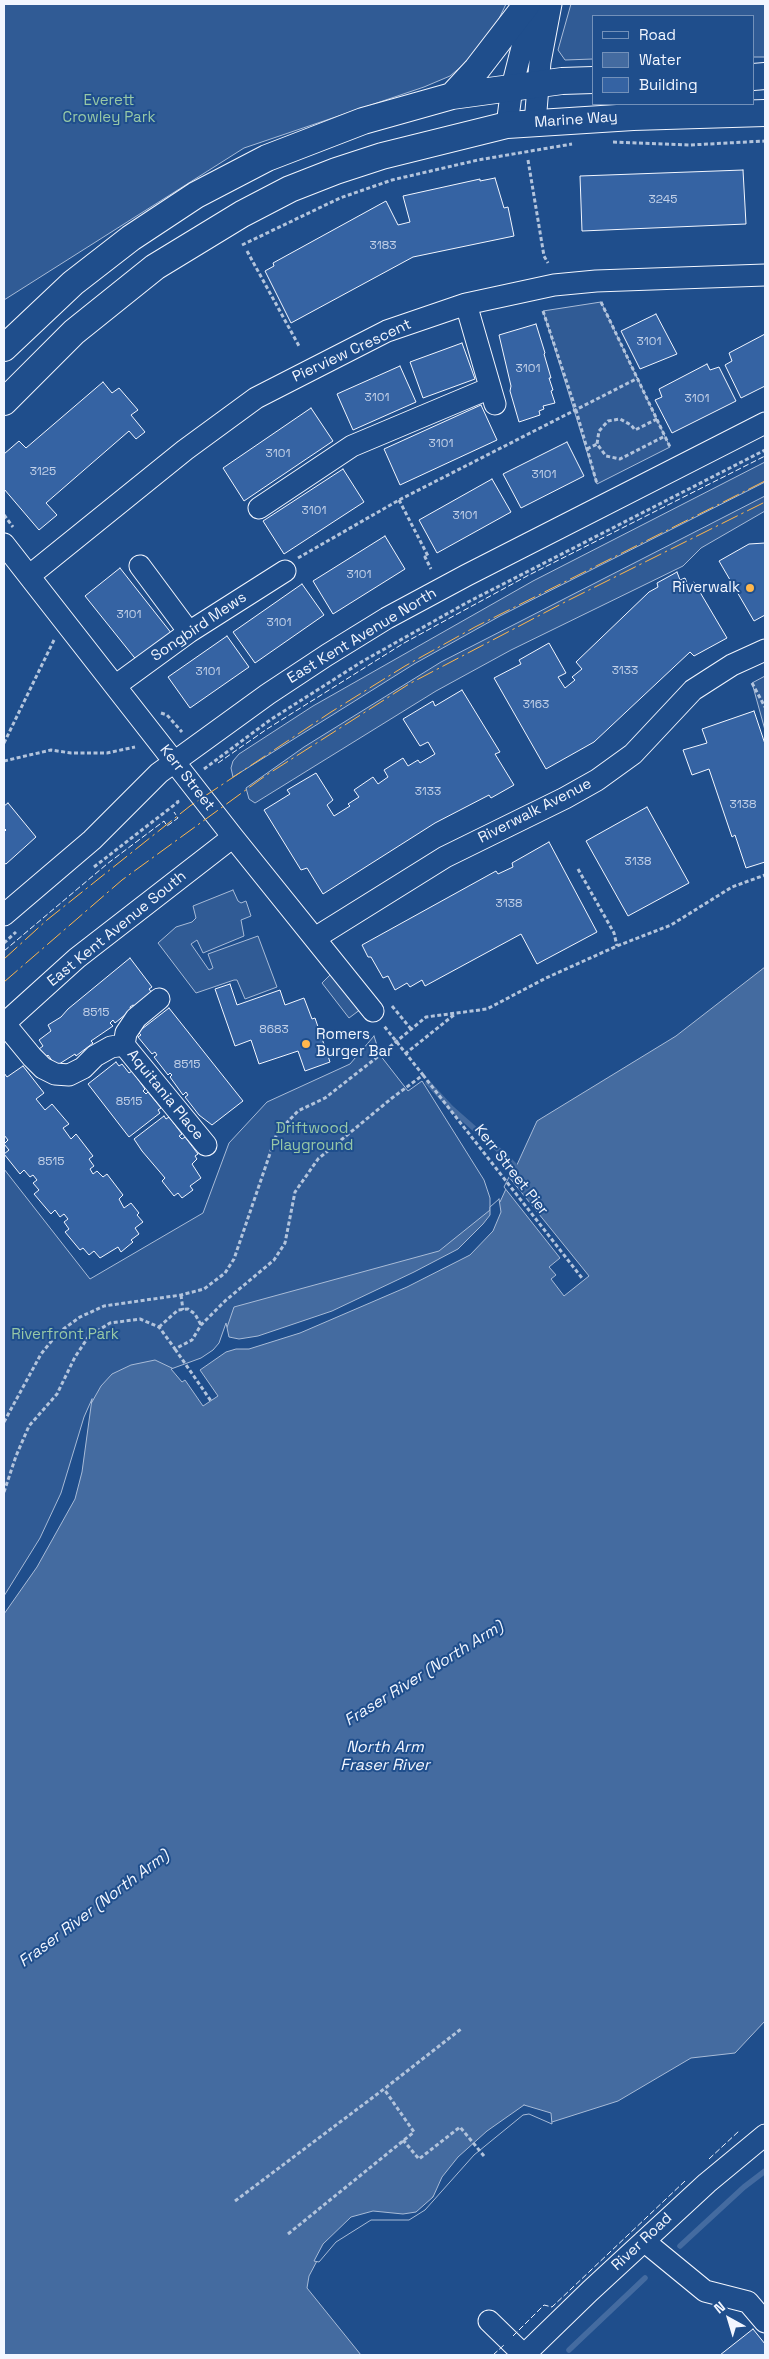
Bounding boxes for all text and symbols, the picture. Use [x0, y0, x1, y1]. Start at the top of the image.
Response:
legend [592, 15, 754, 105]
text: Road [639, 25, 676, 44]
text: Water [639, 50, 681, 69]
text: Building [639, 75, 698, 94]
park label: Everett Crowley Park [63, 92, 155, 127]
street label: Marine Way [534, 108, 618, 132]
house number: 3245 [649, 193, 677, 207]
house number: 3183 [370, 239, 396, 253]
street label: Pierview Crescent [290, 316, 414, 386]
house number: 3101 [637, 335, 661, 349]
house number: 3101 [516, 362, 540, 376]
house number: 3101 [365, 391, 389, 405]
house number: 3101 [685, 392, 709, 406]
house number: 3101 [429, 437, 453, 451]
house number: 3101 [266, 447, 290, 461]
house number: 3125 [30, 465, 56, 479]
house number: 3101 [532, 468, 556, 482]
house number: 3101 [302, 504, 326, 518]
house number: 3101 [453, 509, 477, 523]
house number: 3101 [347, 568, 371, 582]
place label: Riverwalk [672, 579, 740, 597]
marker: Riverwalk [744, 582, 756, 594]
street label: East Kent Avenue North [284, 584, 440, 688]
street label: Songbird Mews [148, 588, 250, 666]
house number: 3101 [117, 608, 141, 622]
house number: 3101 [267, 616, 291, 630]
house number: 3133 [612, 664, 638, 678]
house number: 3101 [196, 665, 220, 679]
house number: 3163 [523, 698, 549, 712]
street label: Kerr Street [156, 741, 218, 815]
street label: Riverwalk Avenue [475, 775, 595, 847]
house number: 3133 [415, 785, 441, 799]
house number: 3138 [730, 798, 756, 812]
house number: 3138 [625, 855, 651, 869]
street label: East Kent Avenue South [44, 867, 190, 991]
house number: 3138 [496, 897, 522, 911]
house number: 8515 [83, 1006, 109, 1020]
house number: 8683 [259, 1023, 289, 1037]
place label: Romers Burger Bar [316, 1026, 393, 1061]
marker: Romers Burger Bar [300, 1038, 312, 1050]
street label: Aquitania Place [123, 1046, 207, 1144]
house number: 8515 [174, 1058, 200, 1072]
house number: 8515 [116, 1095, 142, 1109]
park label: Driftwood Playground [271, 1120, 353, 1155]
street label: Kerr Street Pier [470, 1121, 552, 1219]
house number: 8515 [38, 1155, 64, 1169]
park label: Riverfront Park [11, 1326, 119, 1344]
water label: Fraser River (North Arm) [341, 1617, 507, 1731]
water label: North Arm Fraser River [340, 1738, 430, 1776]
water label: Fraser River (North Arm) [15, 1846, 173, 1972]
street label: River Road [608, 2209, 676, 2275]
north arrow [704, 2294, 754, 2344]
text: N [710, 2297, 729, 2317]

